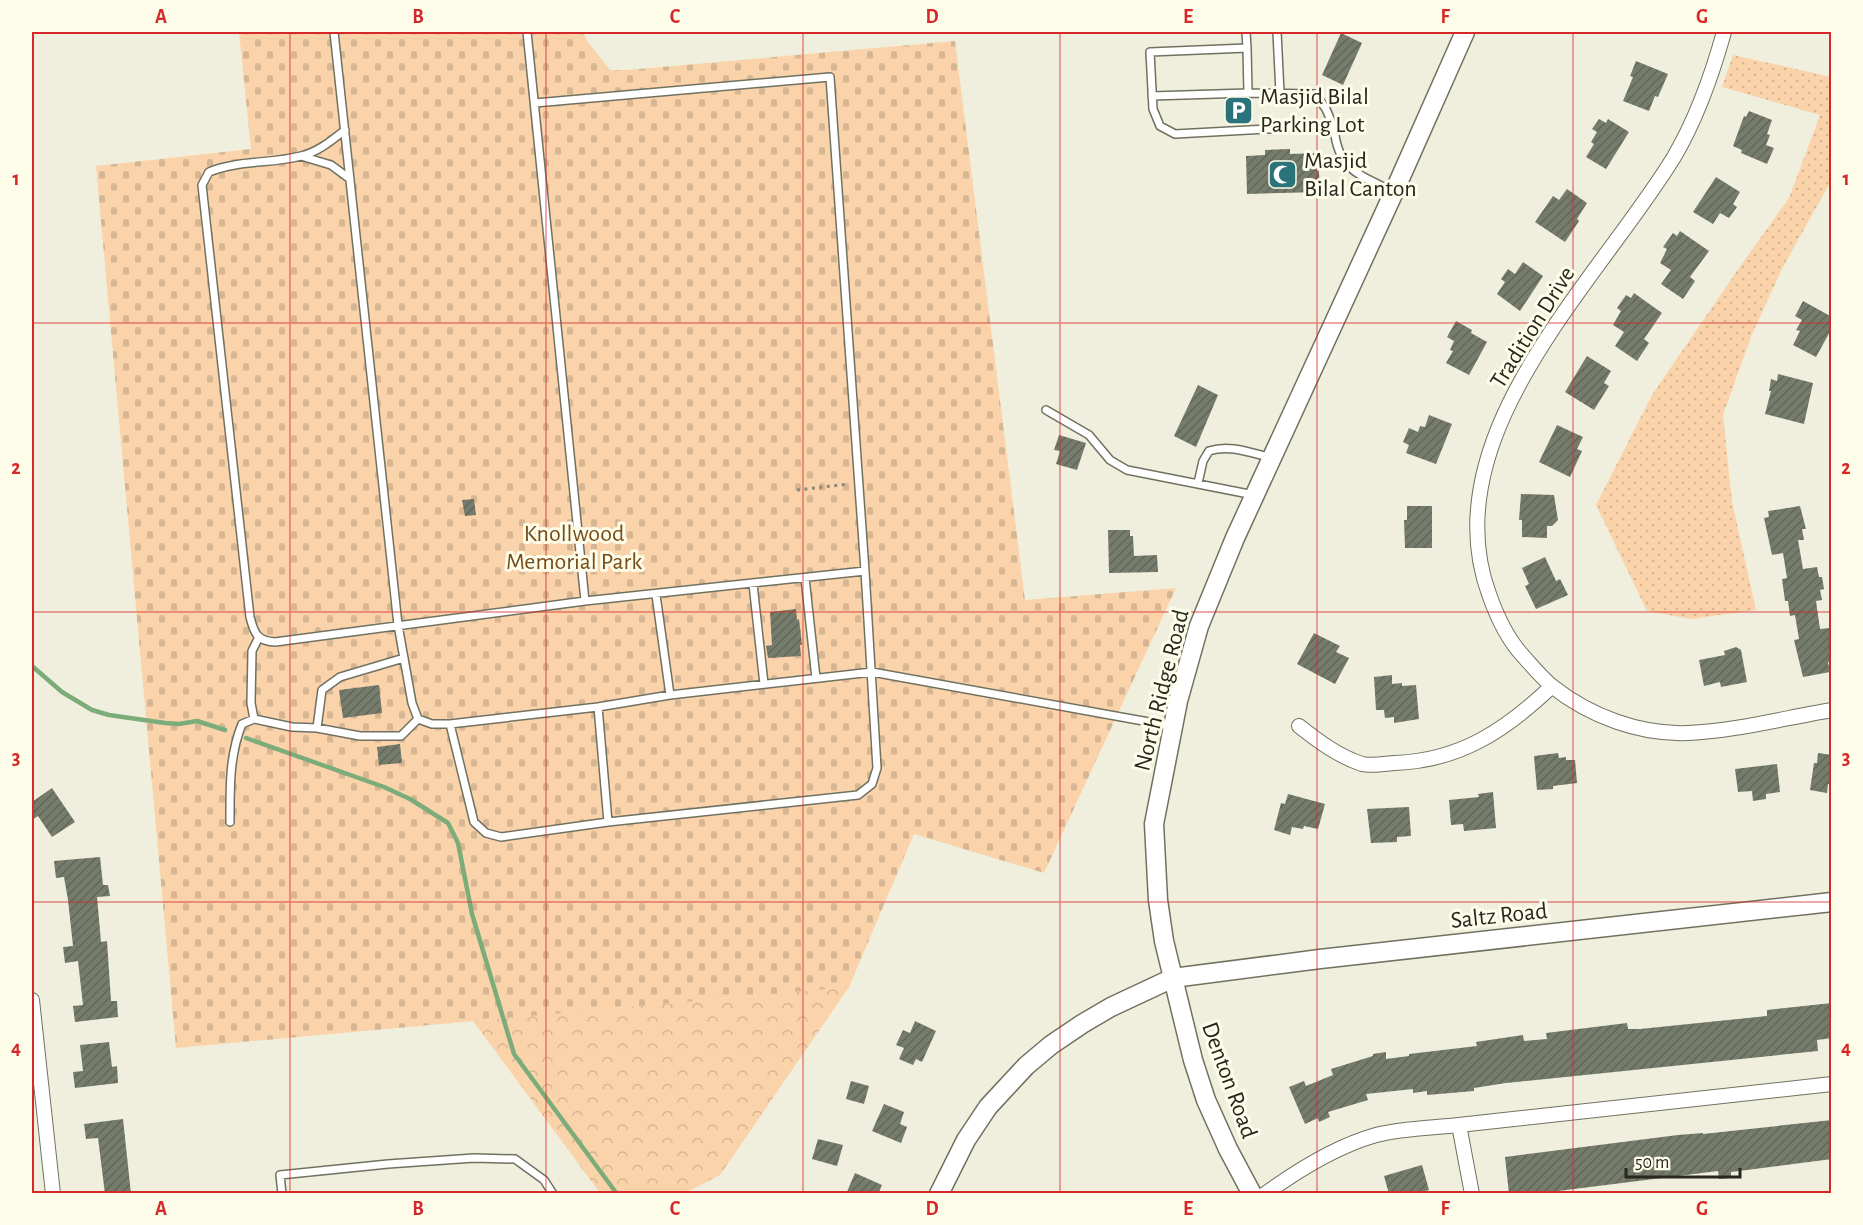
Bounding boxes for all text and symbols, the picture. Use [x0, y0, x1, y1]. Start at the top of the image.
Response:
text: A [155, 7, 167, 27]
text: B [412, 7, 424, 27]
text: C [670, 7, 681, 27]
text: D [925, 7, 939, 27]
text: E [1183, 7, 1193, 27]
text: F [1440, 7, 1450, 27]
text: G [1696, 7, 1708, 27]
place label: Masjid Bilal Parking Lot [1260, 85, 1369, 137]
parking icon: Masjid Bilal Parking Lot [1223, 94, 1255, 126]
place label: Masjid Bilal Canton [1304, 149, 1417, 201]
mosque icon: Masjid Bilal Canton [1267, 158, 1299, 190]
text: 1 [12, 169, 20, 189]
text: 1 [1842, 169, 1850, 189]
street label: Tradition Drive [1486, 263, 1580, 393]
text: 2 [11, 458, 21, 478]
text: 2 [1841, 458, 1851, 478]
park label: Knollwood Memorial Park [506, 522, 642, 574]
street label: North Ridge Road [1130, 607, 1194, 773]
text: 3 [12, 748, 20, 768]
text: 3 [1842, 748, 1850, 768]
street label: Saltz Road [1450, 899, 1549, 933]
street label: Denton Road [1197, 1019, 1261, 1142]
text: 4 [11, 1038, 21, 1058]
text: 4 [1841, 1038, 1851, 1058]
scale bar [1626, 1141, 1740, 1179]
text: 50 m [1635, 1154, 1669, 1172]
text: A [155, 1199, 167, 1219]
text: B [412, 1199, 424, 1219]
text: C [670, 1199, 681, 1219]
text: D [925, 1199, 939, 1219]
text: E [1183, 1199, 1193, 1219]
text: F [1440, 1199, 1450, 1219]
text: G [1696, 1199, 1708, 1219]

